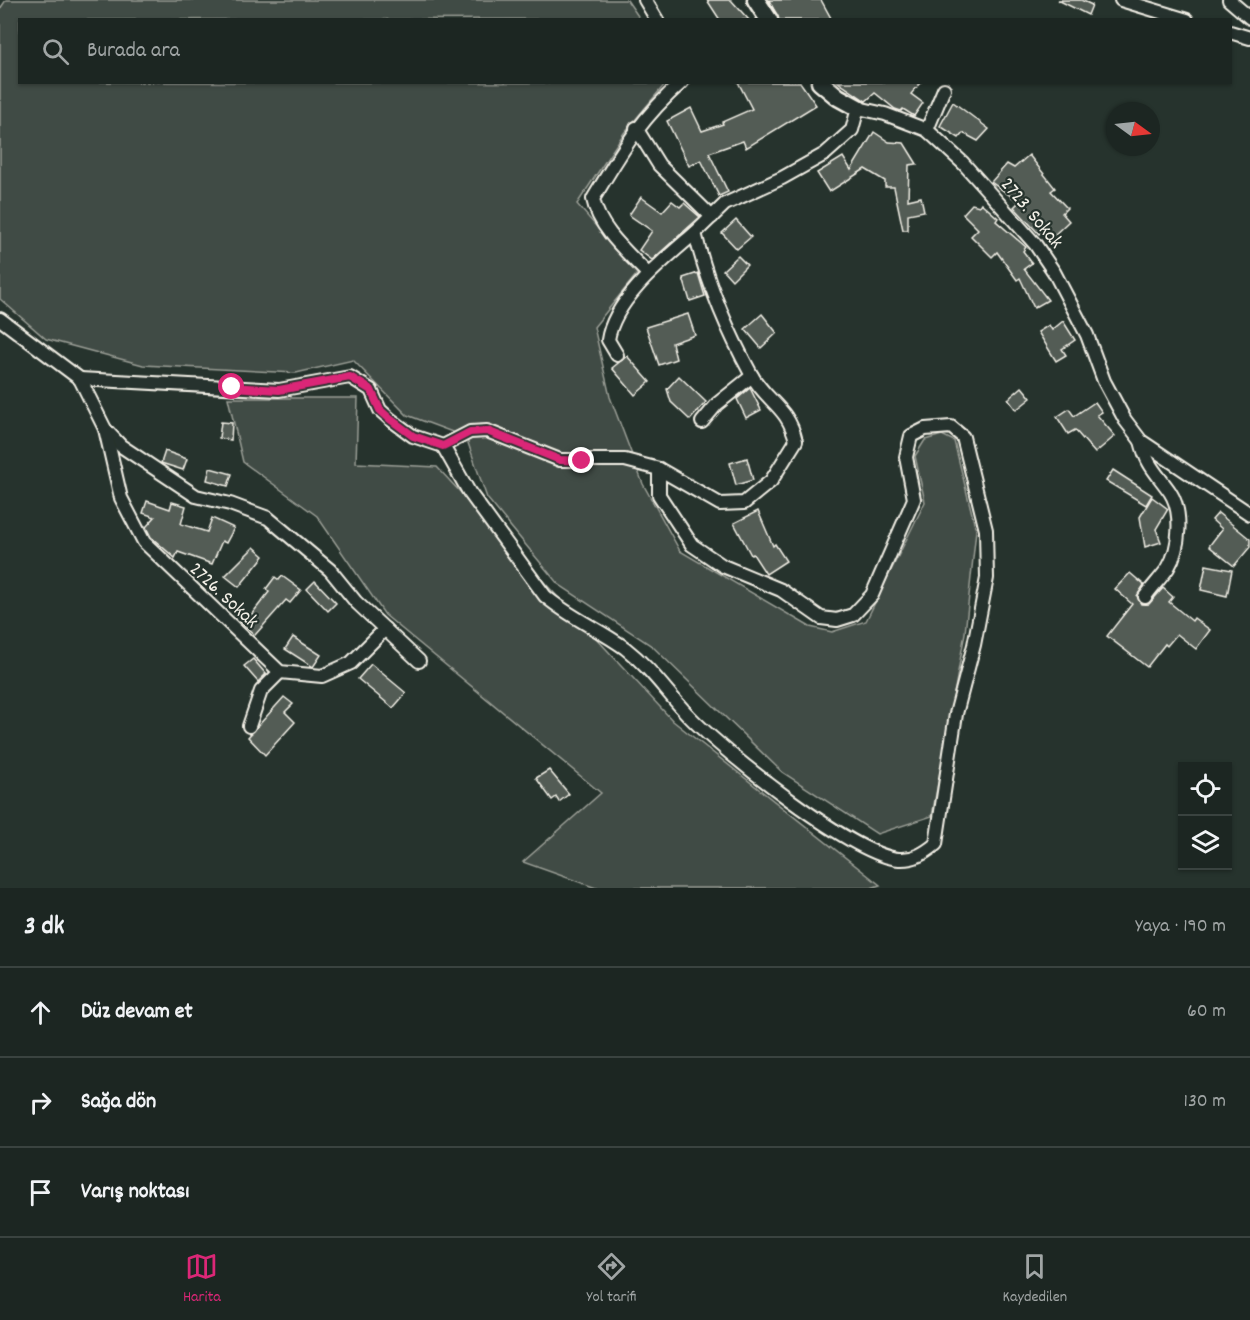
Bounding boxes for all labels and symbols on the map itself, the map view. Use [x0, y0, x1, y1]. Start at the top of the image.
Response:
north arrow [1106, 102, 1160, 156]
street label: 2723. Sokak [993, 172, 1069, 256]
route start [218, 373, 244, 399]
route end [568, 447, 594, 473]
street label: 2726. Sokak [182, 557, 264, 636]

